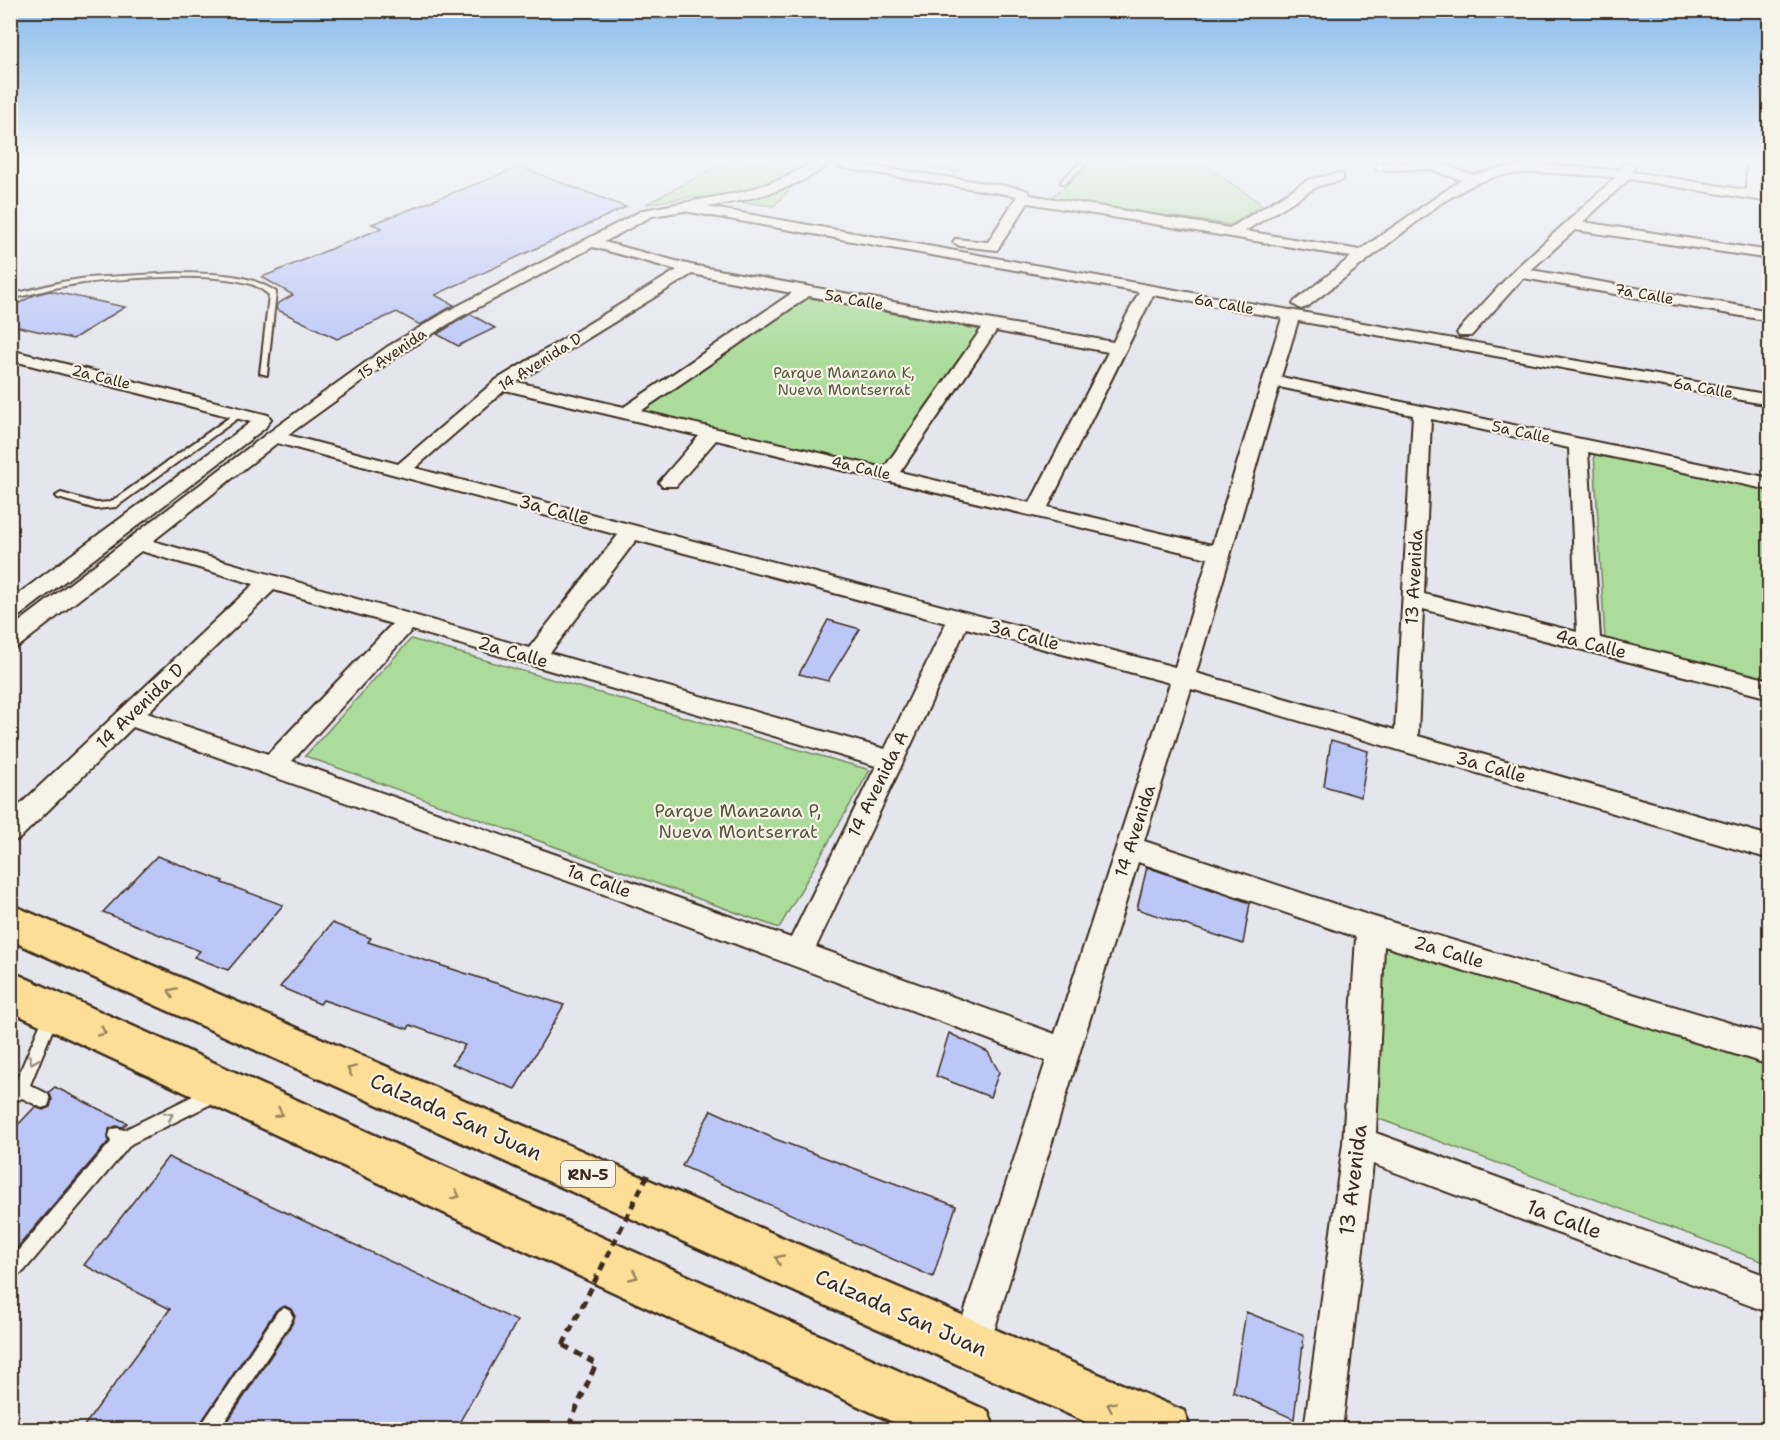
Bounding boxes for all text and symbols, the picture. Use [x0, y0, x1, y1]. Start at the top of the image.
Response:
street label: 7a Calle [1613, 279, 1675, 309]
street label: 5a Calle [823, 285, 885, 315]
street label: 6a Calle [1193, 289, 1255, 319]
street label: 15 Avenida [354, 323, 431, 384]
street label: 14 Avenida D [494, 328, 586, 396]
street label: 2a Calle [69, 360, 133, 394]
park label: Parque Manzana K, Nueva Montserrat [773, 363, 915, 400]
street label: 6a Calle [1672, 373, 1734, 403]
street label: 5a Calle [1490, 416, 1552, 448]
street label: 4a Calle [829, 451, 893, 485]
street label: 3a Calle [516, 489, 592, 531]
street label: 13 Avenida [1400, 529, 1428, 625]
street label: 3a Calle [986, 614, 1062, 656]
street label: 4a Calle [1553, 624, 1629, 664]
street label: 2a Calle [475, 631, 551, 673]
street label: 14 Avenida D [91, 658, 189, 754]
street label: 14 Avenida A [842, 727, 914, 841]
street label: 3a Calle [1453, 745, 1529, 789]
street label: 14 Avenida [1109, 782, 1161, 880]
park label: Parque Manzana P, Nueva Montserrat [655, 799, 821, 844]
street label: 1a Calle [563, 858, 635, 904]
street label: 2a Calle [1411, 930, 1487, 974]
one-way arrow [168, 987, 179, 999]
one-way arrow [95, 1025, 106, 1037]
one-way arrow [28, 1054, 40, 1065]
one-way arrow [346, 1066, 357, 1078]
street label: Calzada San Juan [366, 1067, 546, 1167]
one-way arrow [273, 1106, 284, 1118]
one-way arrow [163, 1111, 174, 1123]
street label: 13 Avenida [1332, 1123, 1374, 1237]
road number: RN-5 [561, 1161, 615, 1187]
one-way arrow [450, 1187, 461, 1199]
street label: 1a Calle [1522, 1192, 1606, 1246]
one-way arrow [774, 1254, 785, 1266]
street label: Calzada San Juan [811, 1263, 991, 1363]
one-way arrow [627, 1269, 638, 1281]
one-way arrow [1106, 1401, 1117, 1413]

